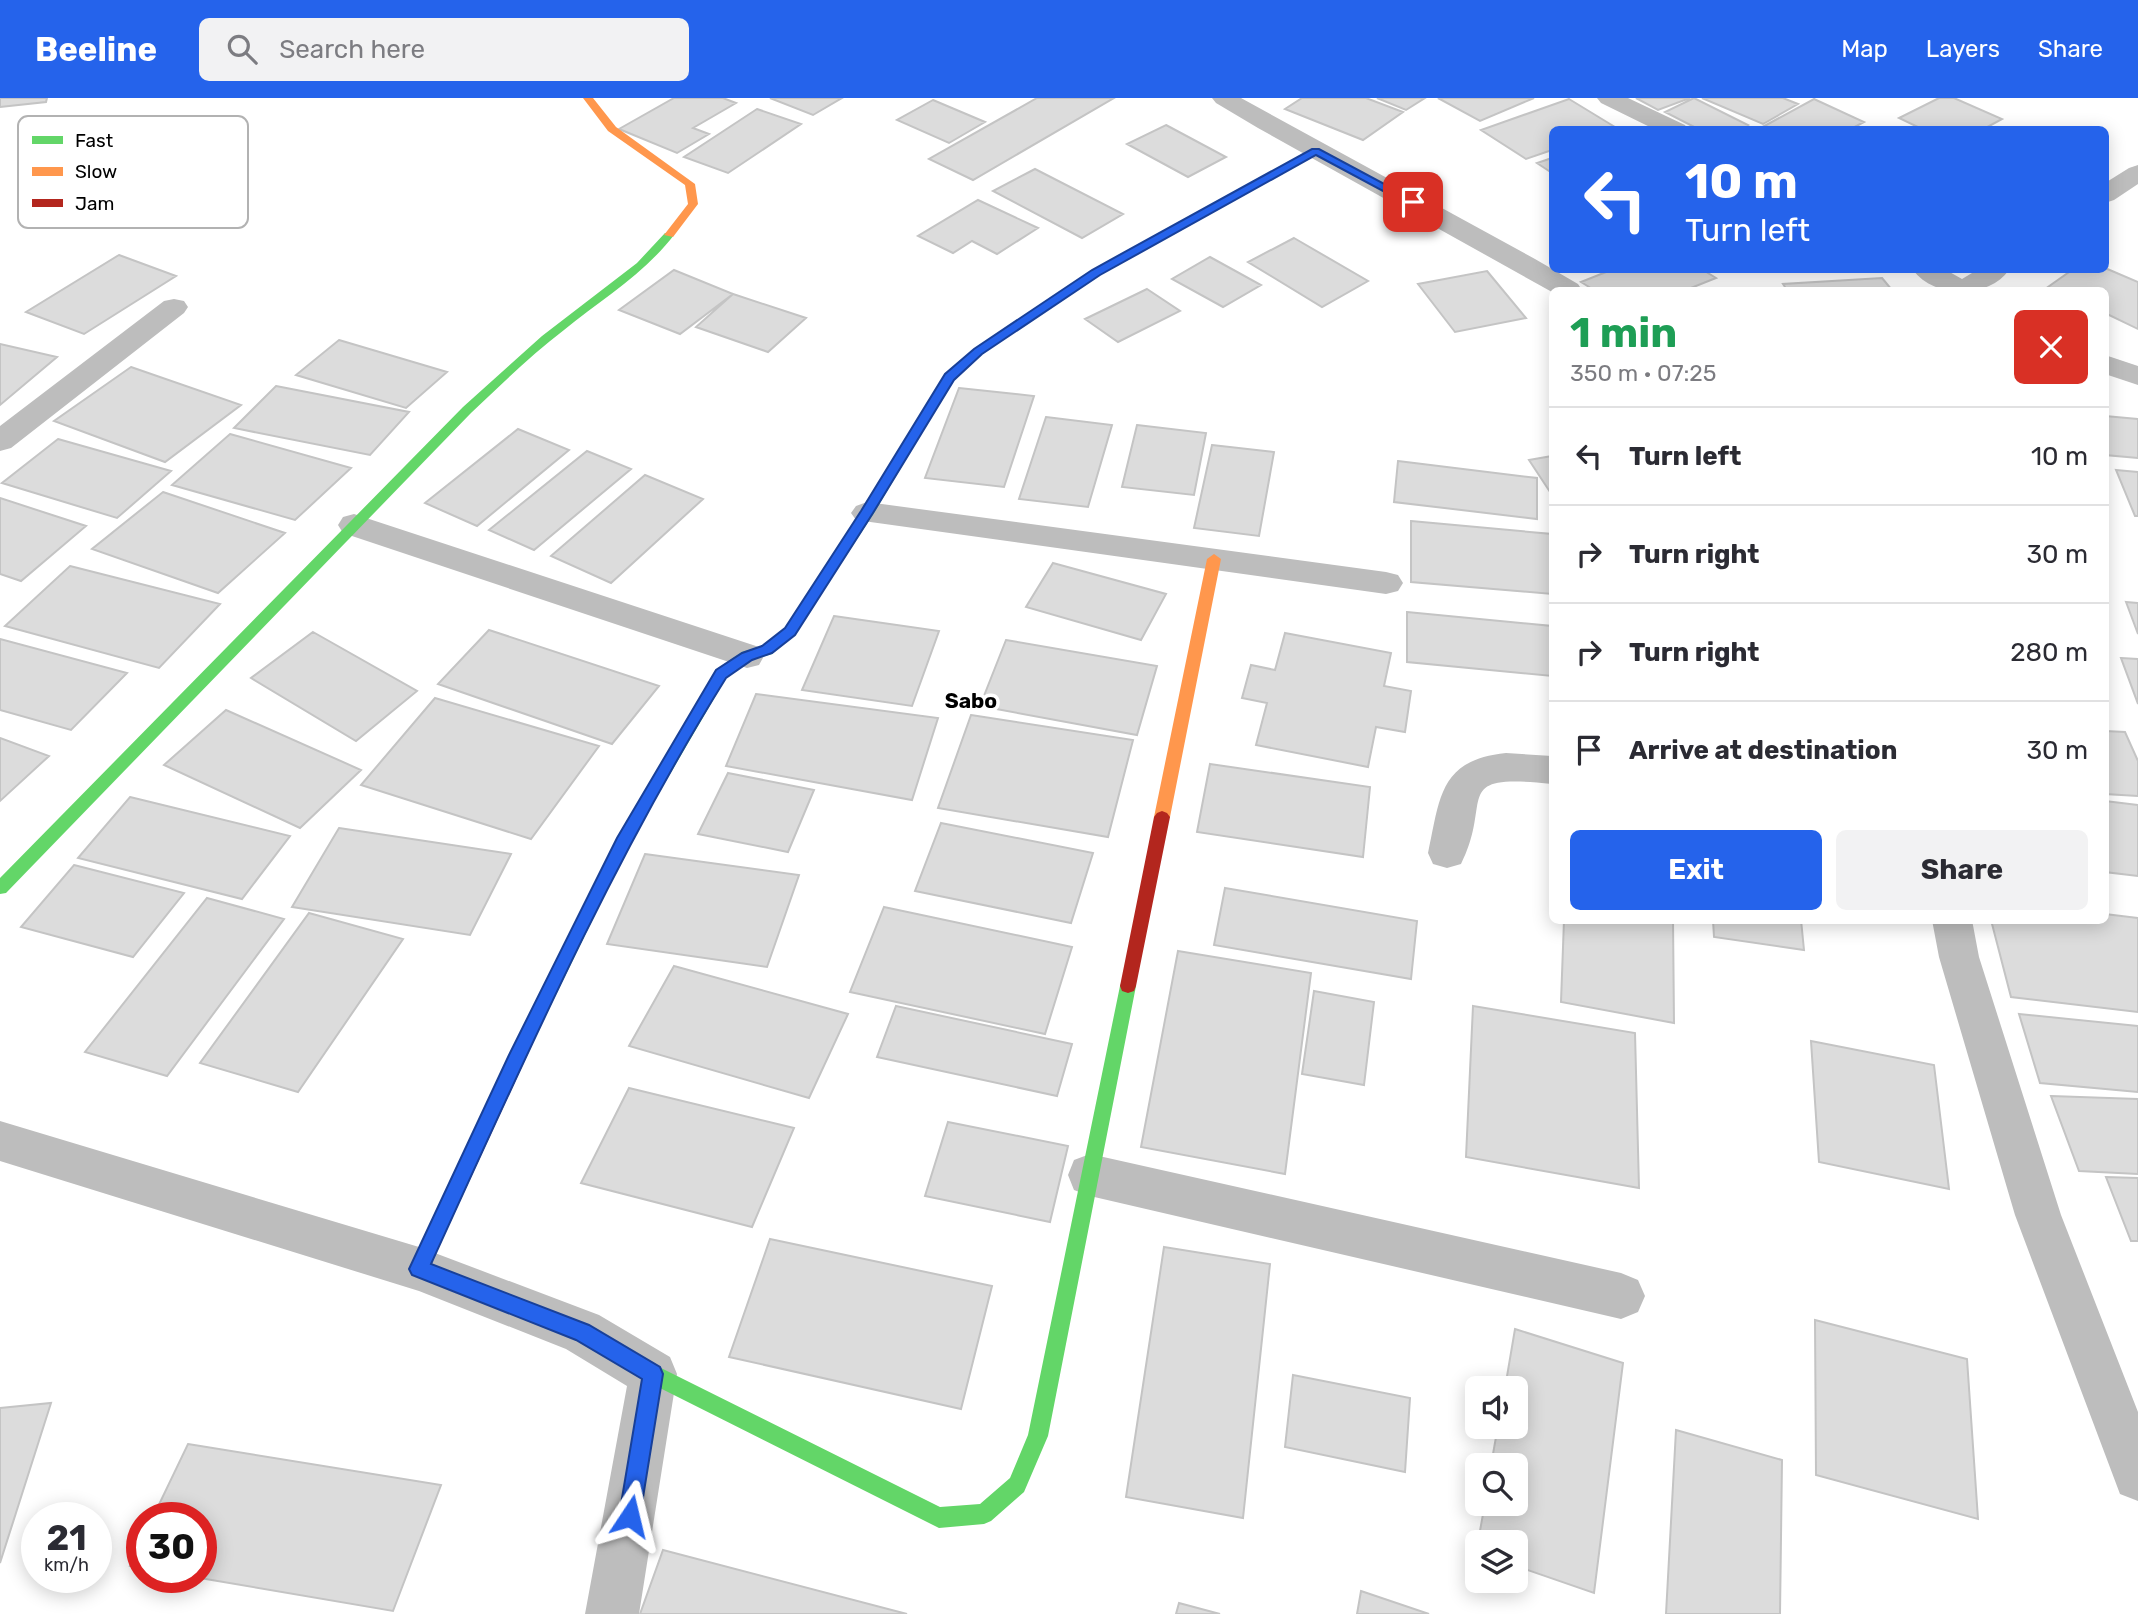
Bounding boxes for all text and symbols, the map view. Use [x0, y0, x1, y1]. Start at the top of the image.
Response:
search box [199, 18, 689, 81]
text: Beeline [35, 30, 157, 69]
icon: search [223, 30, 261, 68]
text: Search here [279, 34, 425, 65]
text: Map [1841, 35, 1888, 63]
text: Layers [1926, 35, 2000, 63]
text: Share [2038, 35, 2103, 63]
legend [18, 116, 248, 228]
text: Fast [75, 129, 114, 152]
text: 10 m [1685, 152, 1798, 210]
icon: left [1570, 154, 1661, 245]
text: Slow [75, 160, 117, 183]
pin [1383, 172, 1443, 232]
icon: arrive [1394, 183, 1432, 221]
text: Jam [75, 192, 114, 215]
text: Turn left [1685, 211, 1810, 249]
text: 1 min [1570, 308, 1677, 358]
button: close [2014, 310, 2088, 384]
text: 350 m · 07:25 [1570, 359, 1717, 387]
icon: left [1570, 437, 1608, 475]
text: Turn left [1629, 441, 1741, 472]
text: 10 m [2031, 441, 2088, 472]
icon: right [1570, 535, 1608, 573]
text: Turn right [1629, 539, 1759, 570]
text: 30 m [2026, 539, 2088, 570]
icon: right [1570, 633, 1608, 671]
text: Turn right [1629, 637, 1759, 668]
text: 280 m [2010, 637, 2088, 668]
district label: Sabo [945, 688, 997, 713]
icon: arrive [1570, 731, 1608, 769]
text: Arrive at destination [1629, 735, 1897, 766]
text: 30 m [2026, 735, 2088, 766]
button: Exit [1570, 830, 1822, 910]
button: Share [1836, 830, 2088, 910]
map controls [1465, 1376, 1528, 1593]
button: sound [1465, 1376, 1528, 1439]
button: search [1465, 1453, 1528, 1516]
position arrow [593, 1479, 667, 1553]
speed limit sign: 30 [126, 1502, 217, 1593]
text: 21 [46, 1517, 87, 1559]
button: layers [1465, 1530, 1528, 1593]
text: km/h [44, 1554, 89, 1576]

